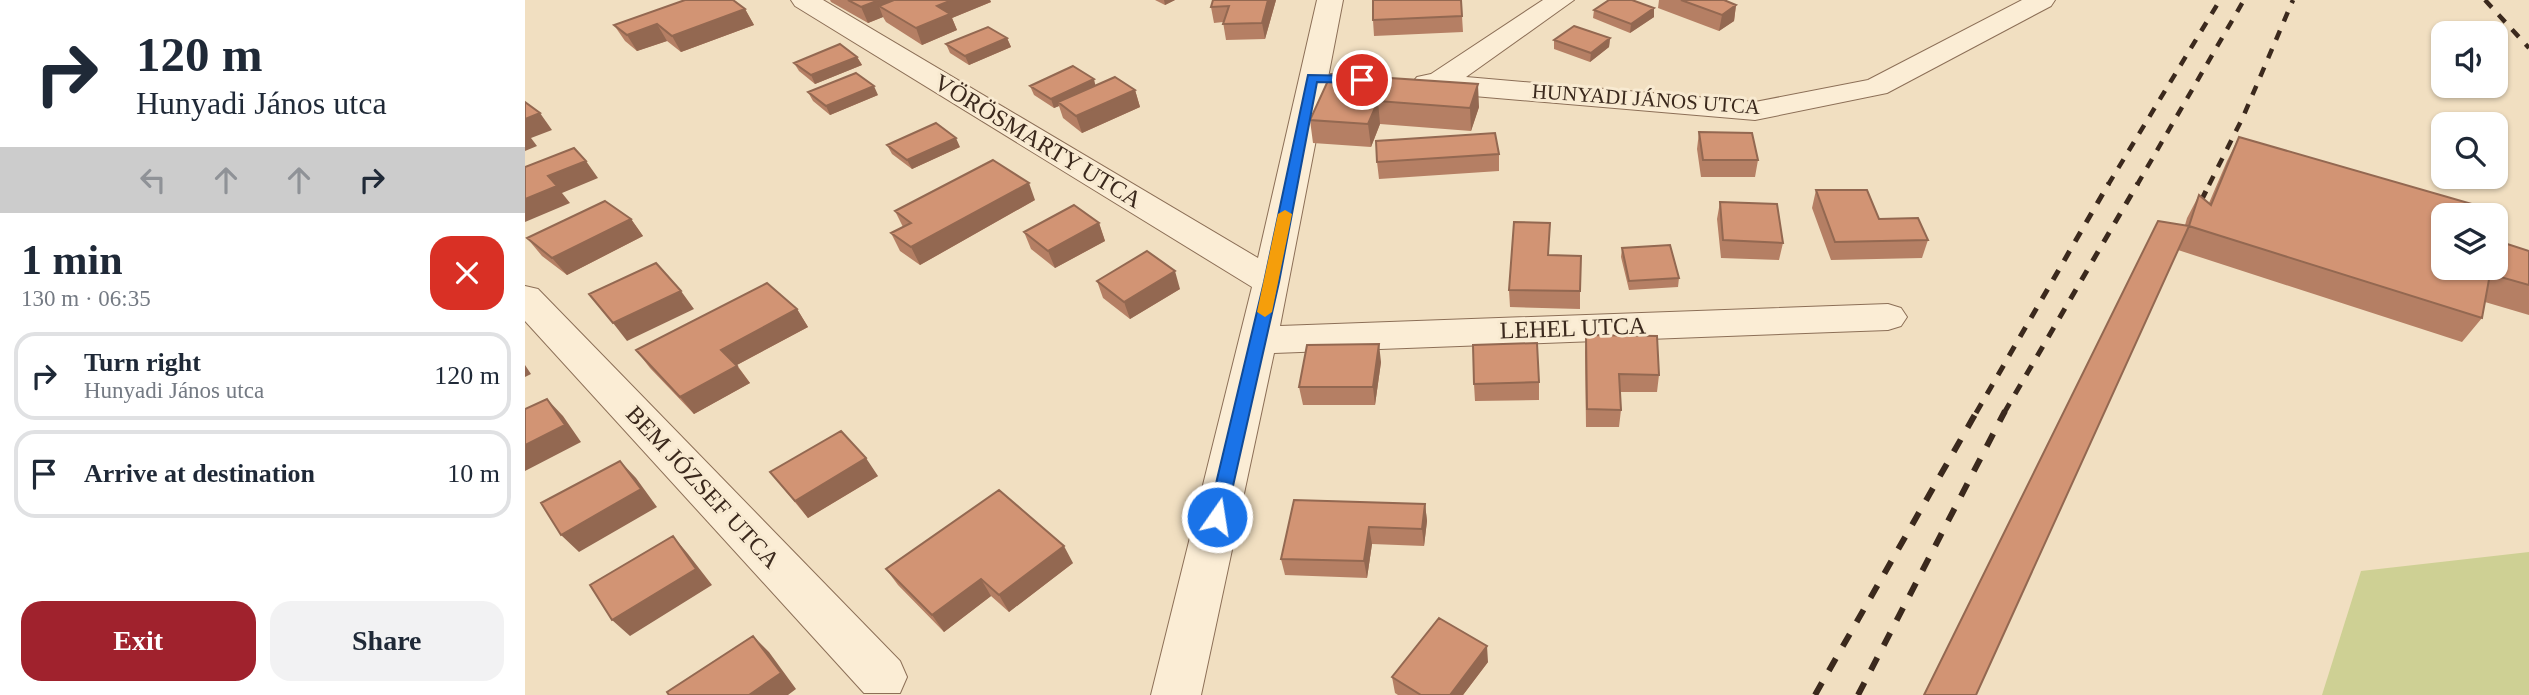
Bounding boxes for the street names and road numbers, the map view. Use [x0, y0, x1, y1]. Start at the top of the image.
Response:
street label: VÖRÖSMARTY UTCA [930, 69, 1147, 214]
street label: HUNYADI JÁNOS UTCA [1531, 79, 1762, 119]
street label: LEHEL UTCA [1499, 312, 1647, 344]
street label: BEM JÓZSEF UTCA [621, 401, 785, 574]

